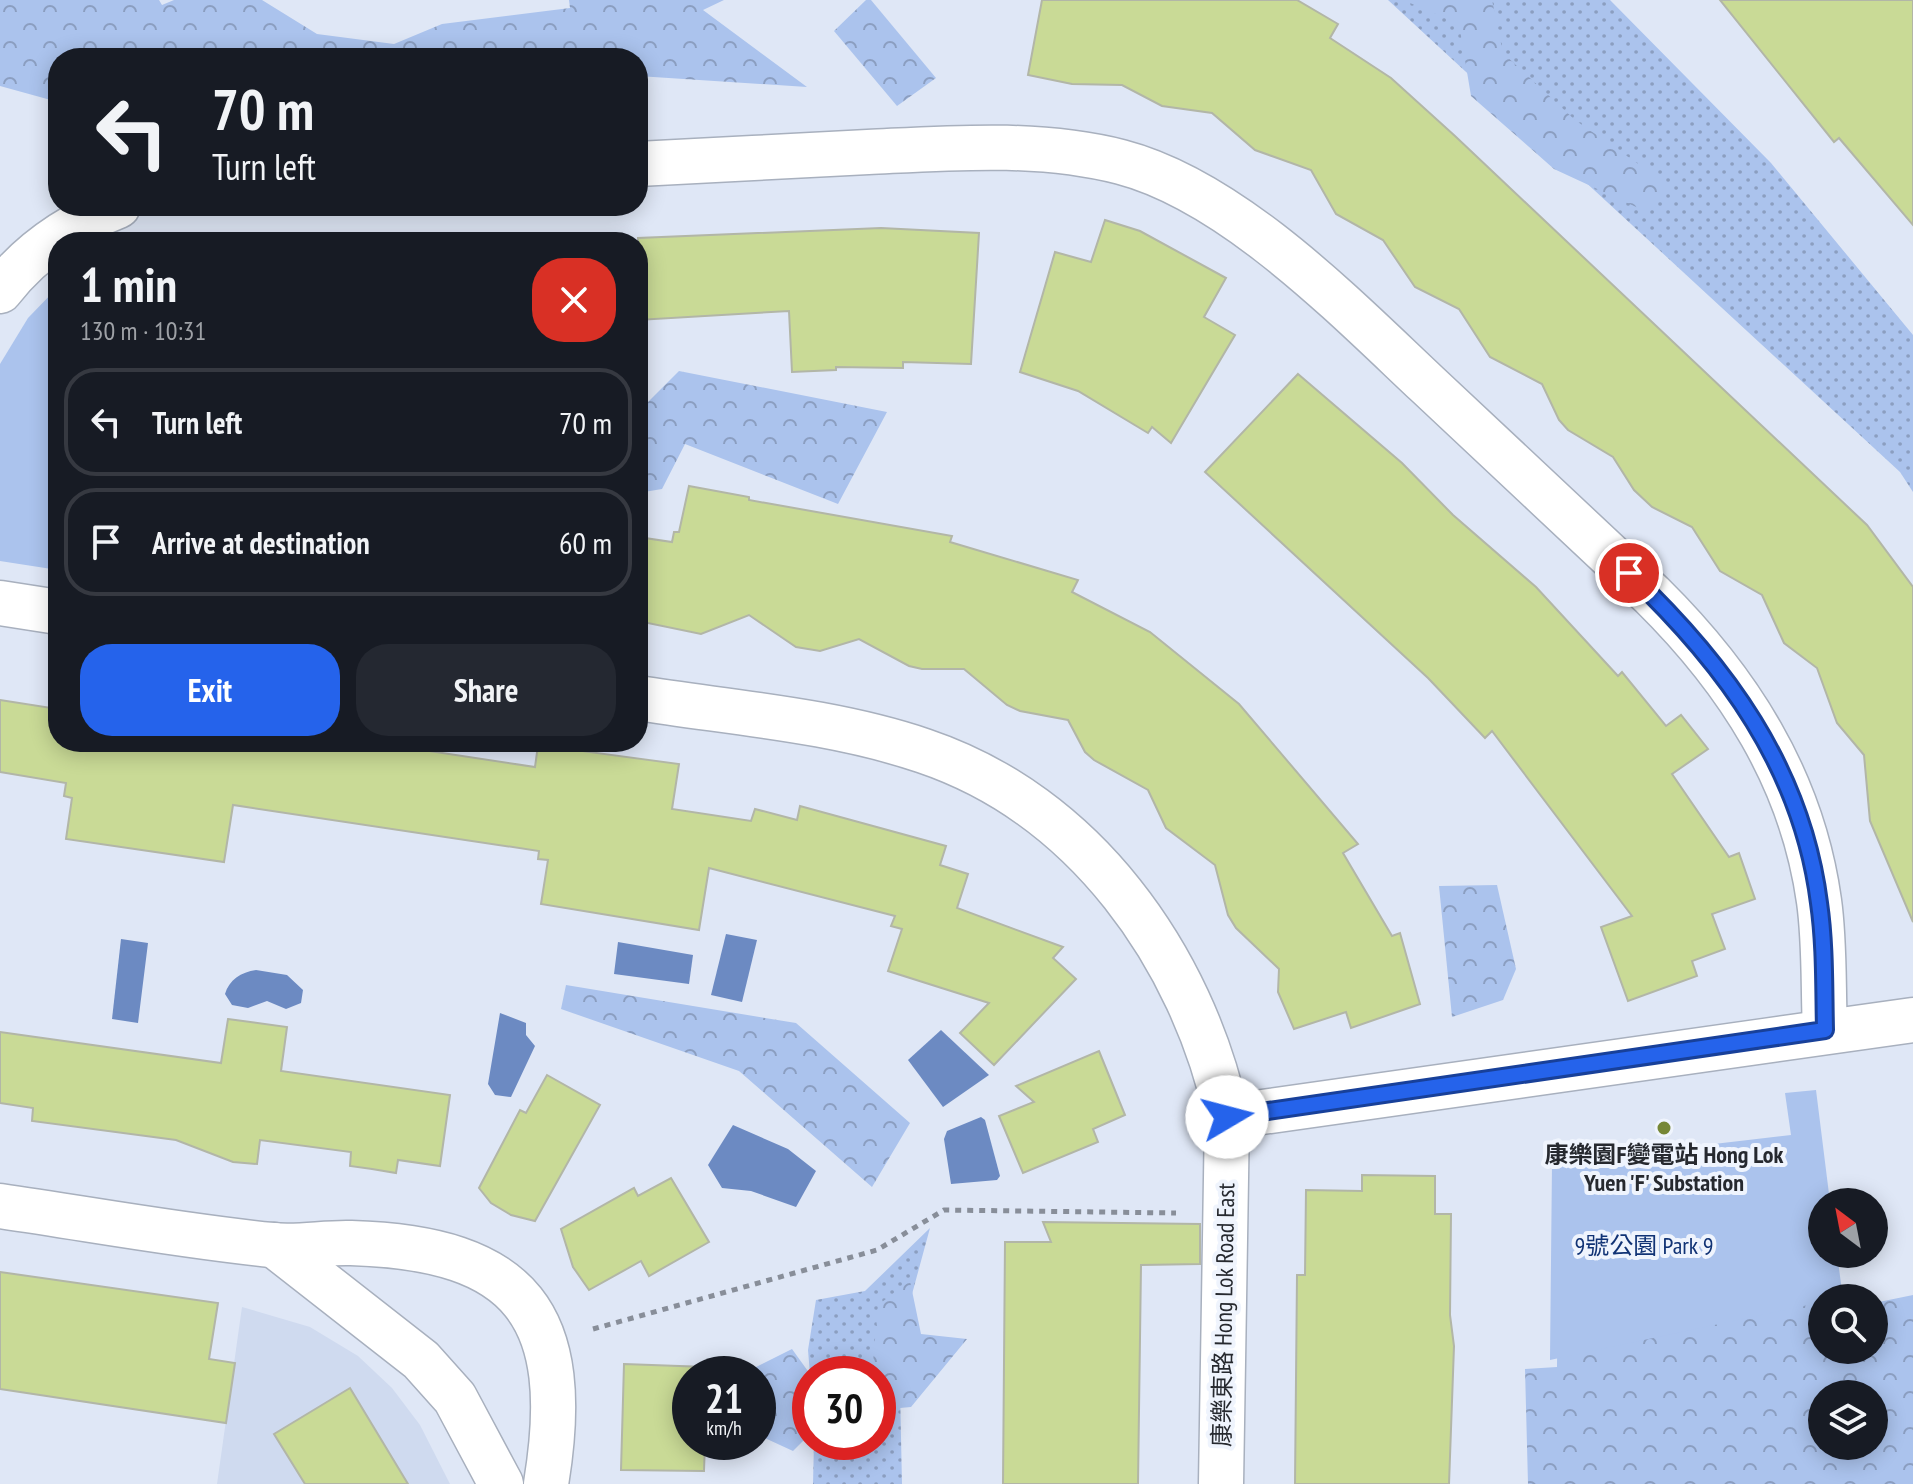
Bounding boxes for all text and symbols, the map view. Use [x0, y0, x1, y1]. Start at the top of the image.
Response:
text: 70 m [212, 73, 314, 145]
icon: left [80, 80, 184, 184]
text: Turn left [212, 143, 316, 190]
text: 1 min [80, 253, 177, 315]
button: close [532, 258, 616, 342]
text: 130 m · 10:31 [80, 314, 206, 347]
icon: left [84, 400, 128, 444]
text: Turn left [152, 403, 242, 442]
text: 70 m [559, 403, 612, 442]
icon: arrive [84, 520, 128, 564]
text: Arrive at destination [152, 523, 370, 562]
text: 60 m [559, 523, 612, 562]
pin [1595, 539, 1663, 607]
icon: arrive [1607, 551, 1651, 595]
button: Exit [80, 644, 340, 736]
button: Share [356, 644, 616, 736]
position arrow [1185, 1075, 1269, 1159]
marker: 康樂園F變電站 Hong Lok Yuen 'F' Substation [1655, 1119, 1673, 1137]
place label: 康樂園F變電站 Hong Lok Yuen 'F' Substation [1545, 1139, 1784, 1198]
street label: 康樂東路 Hong Lok Road East [1206, 1182, 1241, 1447]
north arrow [1808, 1188, 1888, 1268]
map controls [1808, 1188, 1888, 1460]
park label: 9號公園 Park 9 [1575, 1230, 1713, 1261]
button: search [1808, 1284, 1888, 1364]
speed limit sign: 30 [792, 1356, 896, 1460]
text: 21 [705, 1372, 743, 1424]
button: layers [1808, 1380, 1888, 1460]
text: km/h [706, 1415, 742, 1441]

